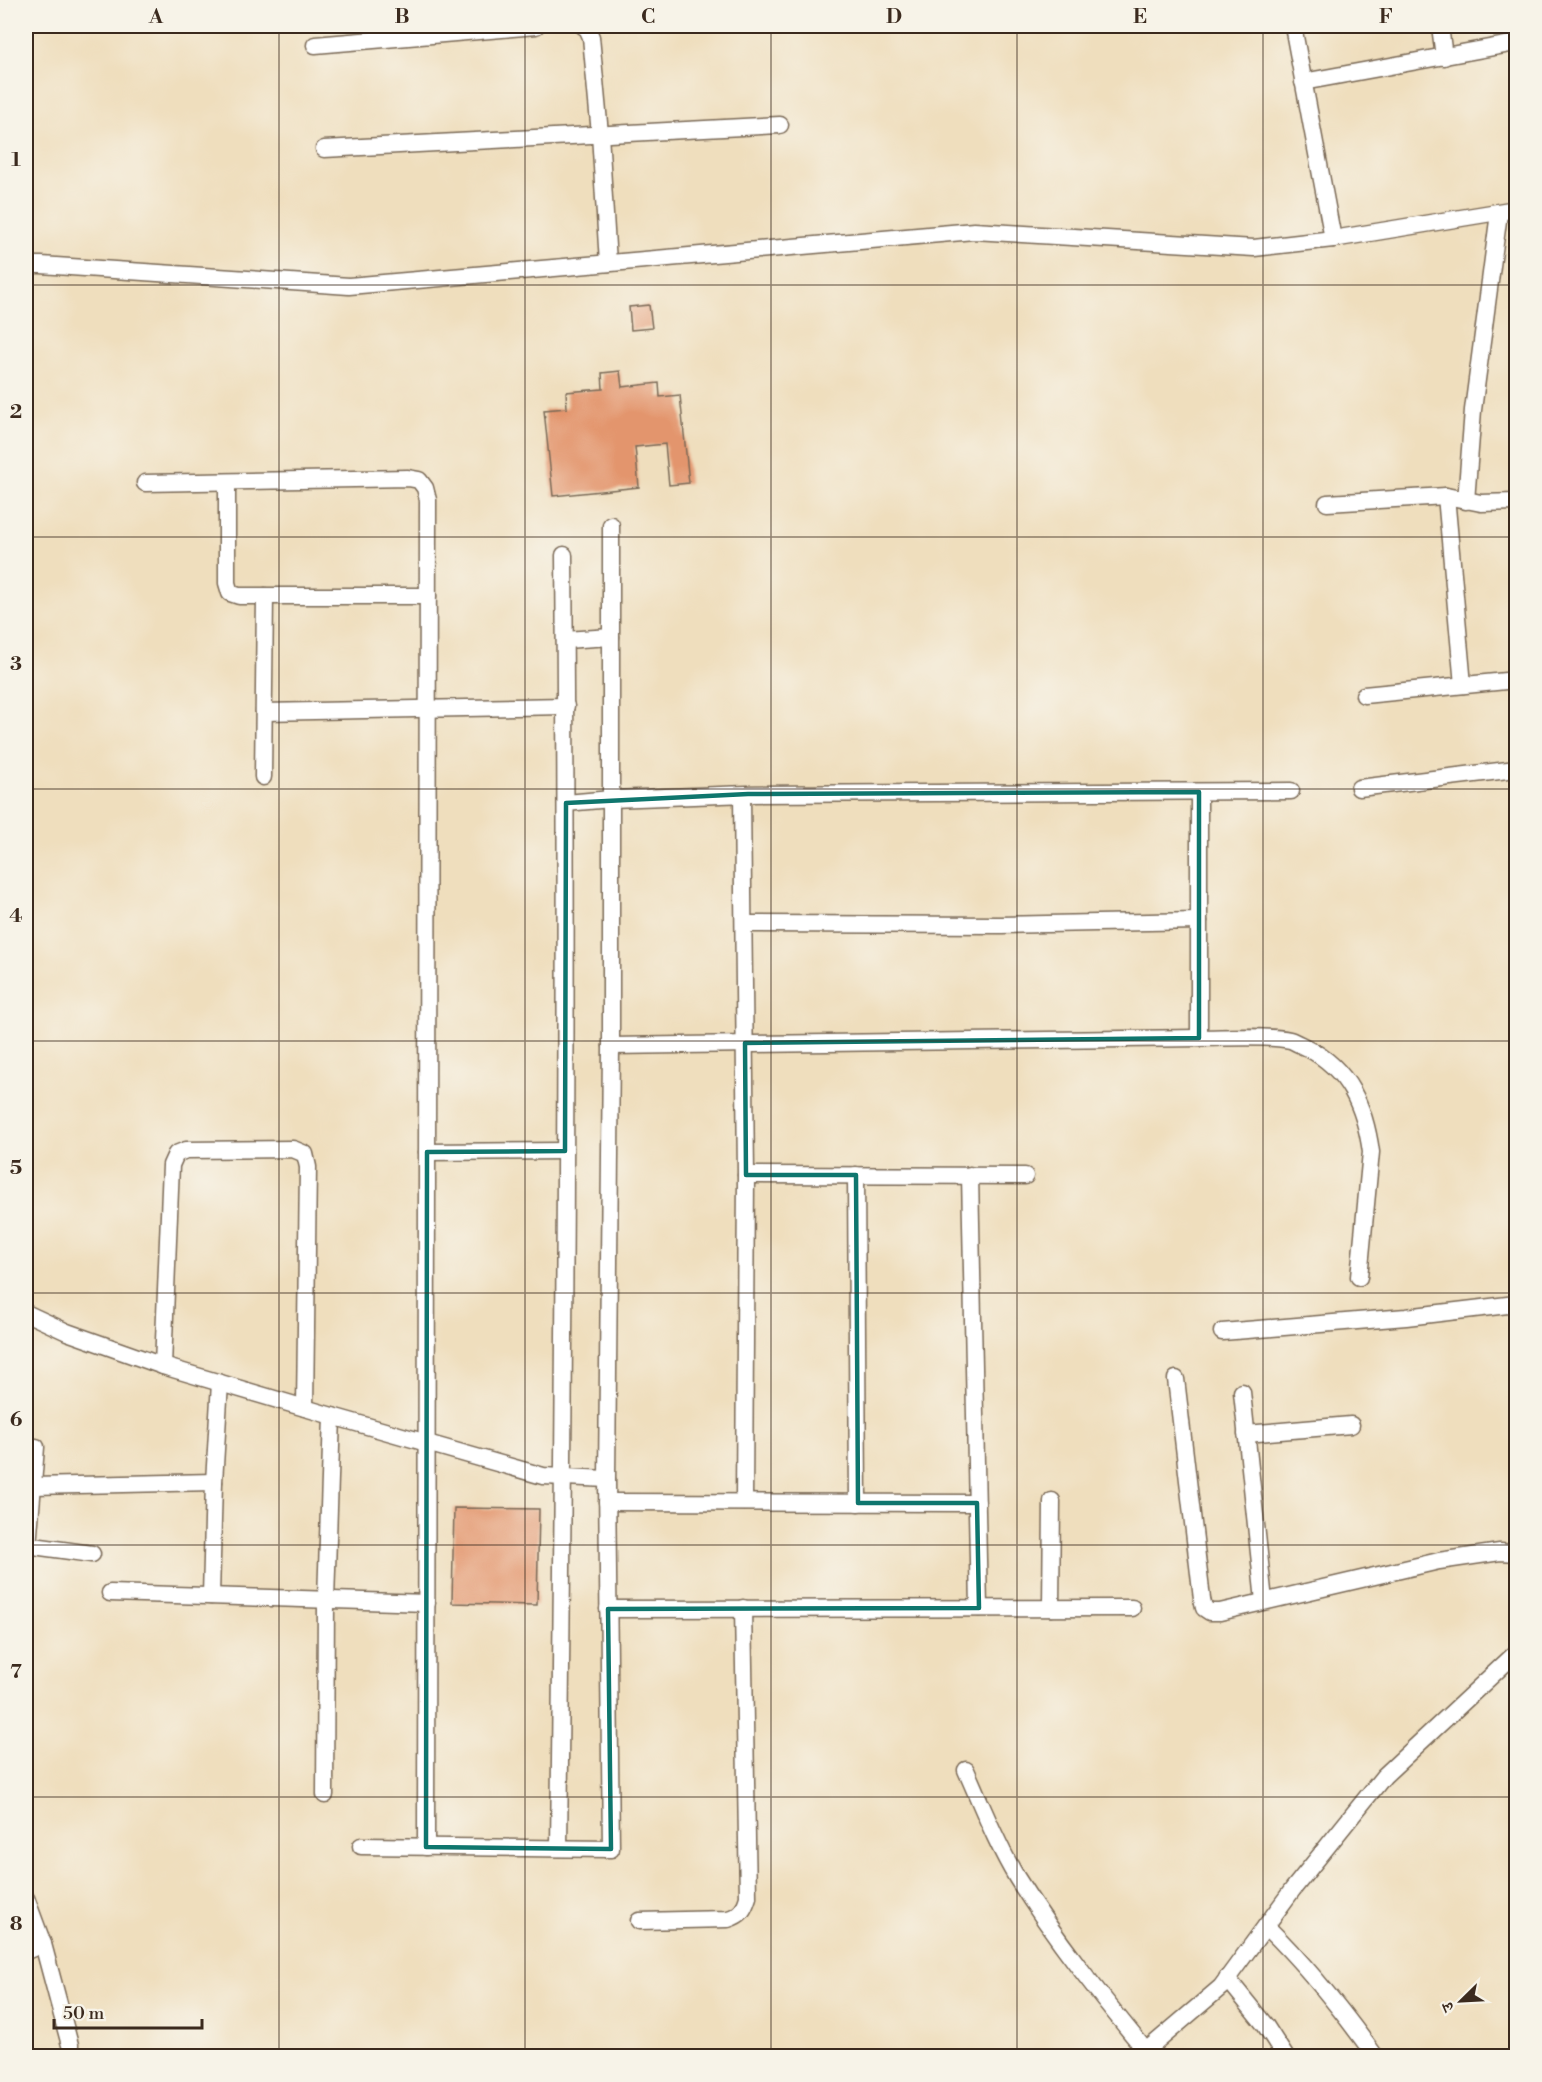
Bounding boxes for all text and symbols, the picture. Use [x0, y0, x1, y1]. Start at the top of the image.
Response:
text: A [148, 5, 164, 30]
text: B [394, 5, 410, 30]
text: C [641, 5, 655, 30]
text: D [886, 5, 902, 30]
text: E [1133, 5, 1147, 30]
text: F [1379, 5, 1393, 30]
text: 1 [11, 148, 21, 173]
text: 2 [10, 400, 22, 425]
text: 3 [10, 652, 22, 677]
text: 4 [9, 904, 23, 929]
text: 5 [10, 1156, 22, 1181]
text: 6 [10, 1408, 23, 1433]
text: 7 [10, 1660, 22, 1685]
text: 8 [10, 1912, 23, 1937]
north arrow [1431, 1971, 1491, 2031]
scale bar [54, 1992, 202, 2030]
text: उ [1437, 1997, 1459, 2015]
text: 50 m [63, 2002, 105, 2025]

